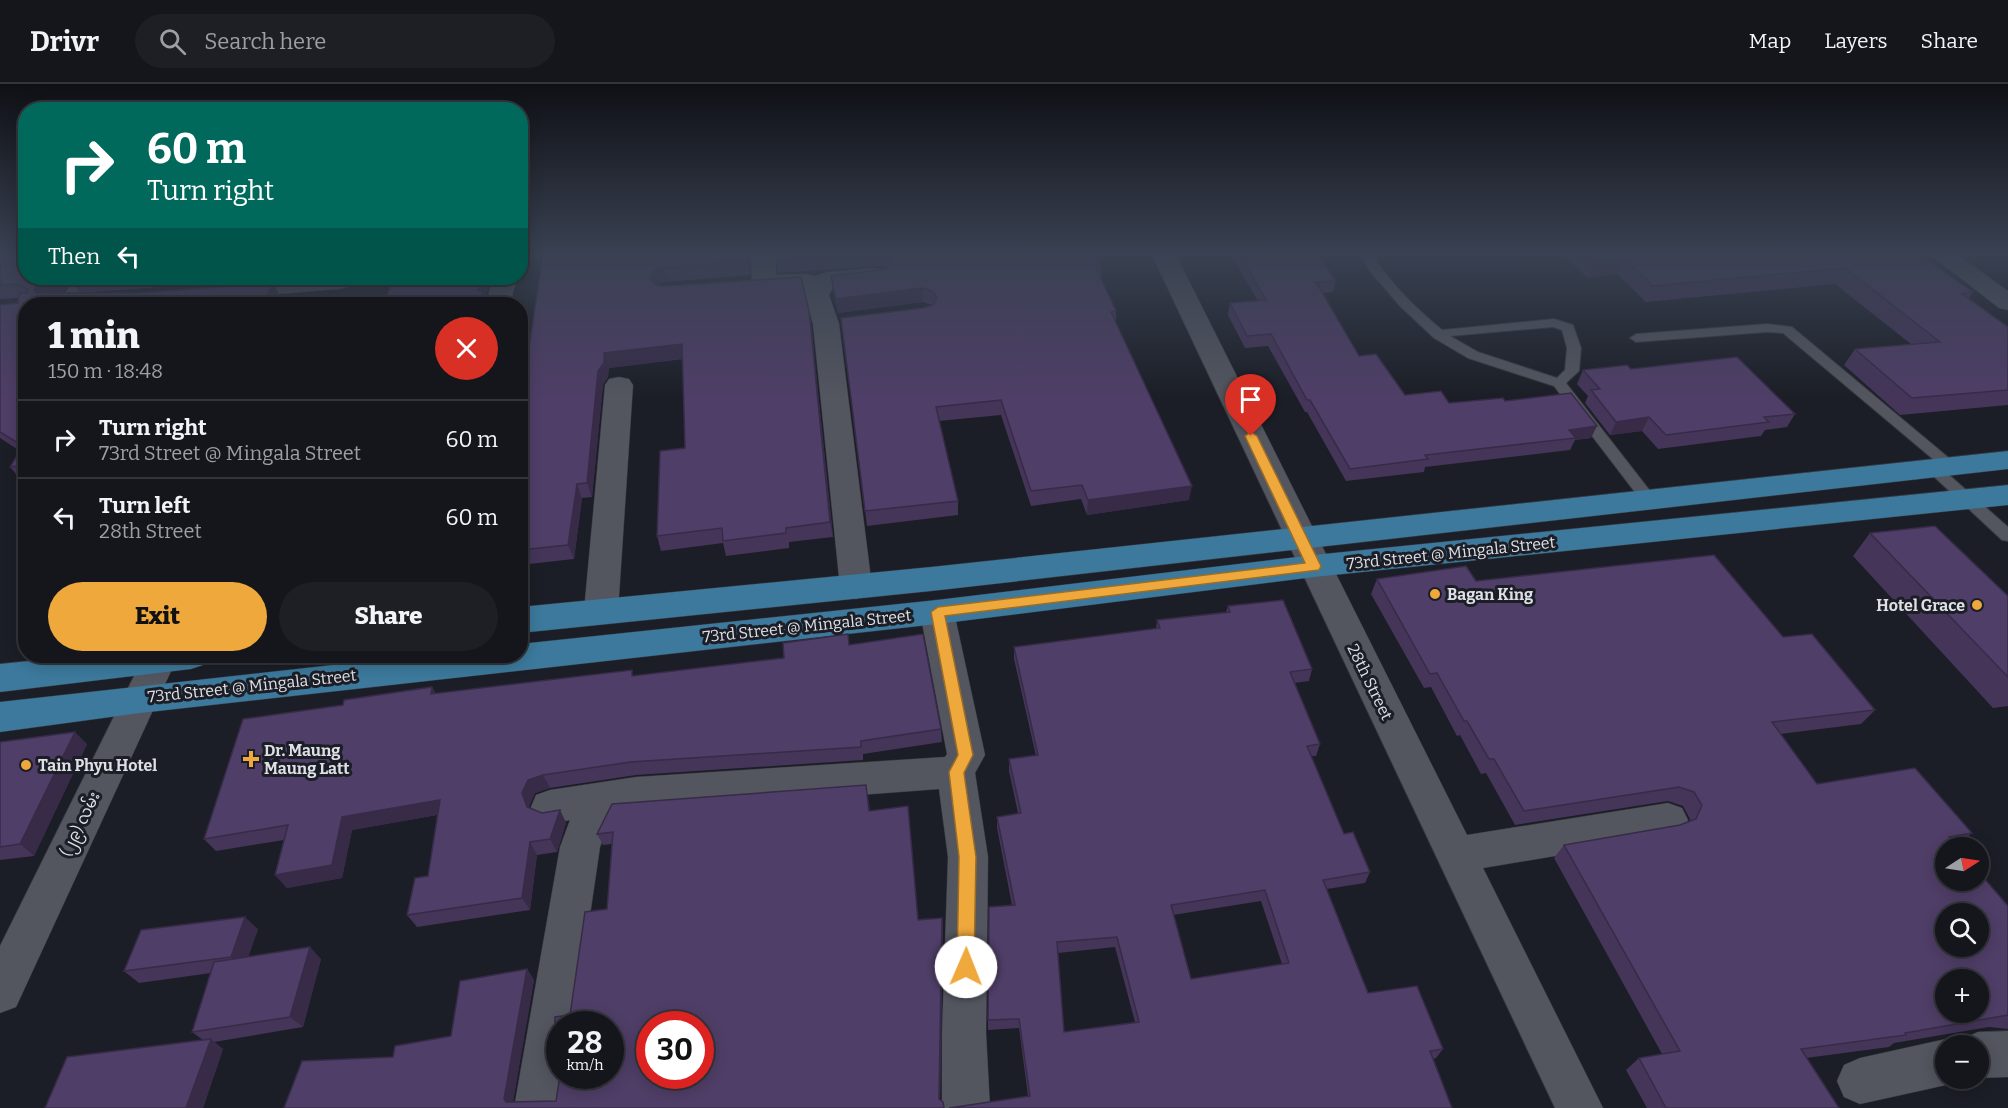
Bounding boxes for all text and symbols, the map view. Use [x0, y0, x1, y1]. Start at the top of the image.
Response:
search box [135, 14, 555, 68]
text: Drivr [30, 25, 99, 58]
icon: search [156, 25, 189, 58]
text: Search here [204, 28, 326, 55]
text: Map [1749, 28, 1791, 54]
text: Layers [1824, 28, 1888, 54]
text: Share [1921, 28, 1978, 54]
text: 60 m [147, 124, 246, 174]
icon: right [48, 126, 126, 204]
text: Turn right [147, 175, 274, 207]
icon: left [112, 240, 145, 273]
text: Then [48, 243, 100, 270]
text: 1 min [48, 314, 140, 358]
button: close [435, 317, 498, 380]
text: 150 m · 18:48 [48, 359, 163, 383]
pin [1225, 374, 1276, 436]
icon: arrive [1234, 383, 1267, 416]
text: Turn right [99, 414, 207, 441]
icon: right [48, 423, 81, 456]
text: 60 m [446, 426, 498, 453]
text: 73rd Street @ Mingala Street [99, 441, 361, 465]
text: Turn left [99, 492, 191, 519]
icon: left [48, 501, 81, 534]
text: 60 m [446, 504, 498, 531]
text: 28th Street [99, 519, 202, 543]
street label: 73rd Street @ Mingala Street [1346, 533, 1556, 573]
button: Exit [48, 582, 267, 651]
button: Share [279, 582, 498, 651]
place label: Bagan King [1447, 585, 1533, 604]
marker: Bagan King [1428, 587, 1442, 601]
place label: Hotel Grace [1876, 596, 1965, 615]
marker: Hotel Grace [1970, 598, 1984, 612]
street label: 73rd Street @ Mingala Street [702, 606, 912, 646]
street label: 28th Street [1343, 641, 1397, 723]
street label: 73rd Street @ Mingala Street [147, 666, 357, 706]
place label: Dr. Maung Maung Latt [264, 741, 350, 778]
marker: Dr. Maung Maung Latt [242, 750, 260, 768]
place label: Tain Phyu Hotel [38, 756, 157, 775]
marker: Tain Phyu Hotel [19, 758, 33, 772]
street label: (၂၉) လမ်း [54, 788, 107, 861]
north arrow [1935, 837, 1989, 891]
map controls [1935, 837, 1989, 1089]
button: search [1935, 903, 1989, 957]
position arrow [934, 935, 998, 999]
button: + [1935, 969, 1989, 1023]
speed limit sign: 30 [636, 1011, 714, 1089]
text: 28 [568, 1025, 602, 1061]
button: − [1935, 1035, 1989, 1089]
text: km/h [566, 1056, 604, 1074]

